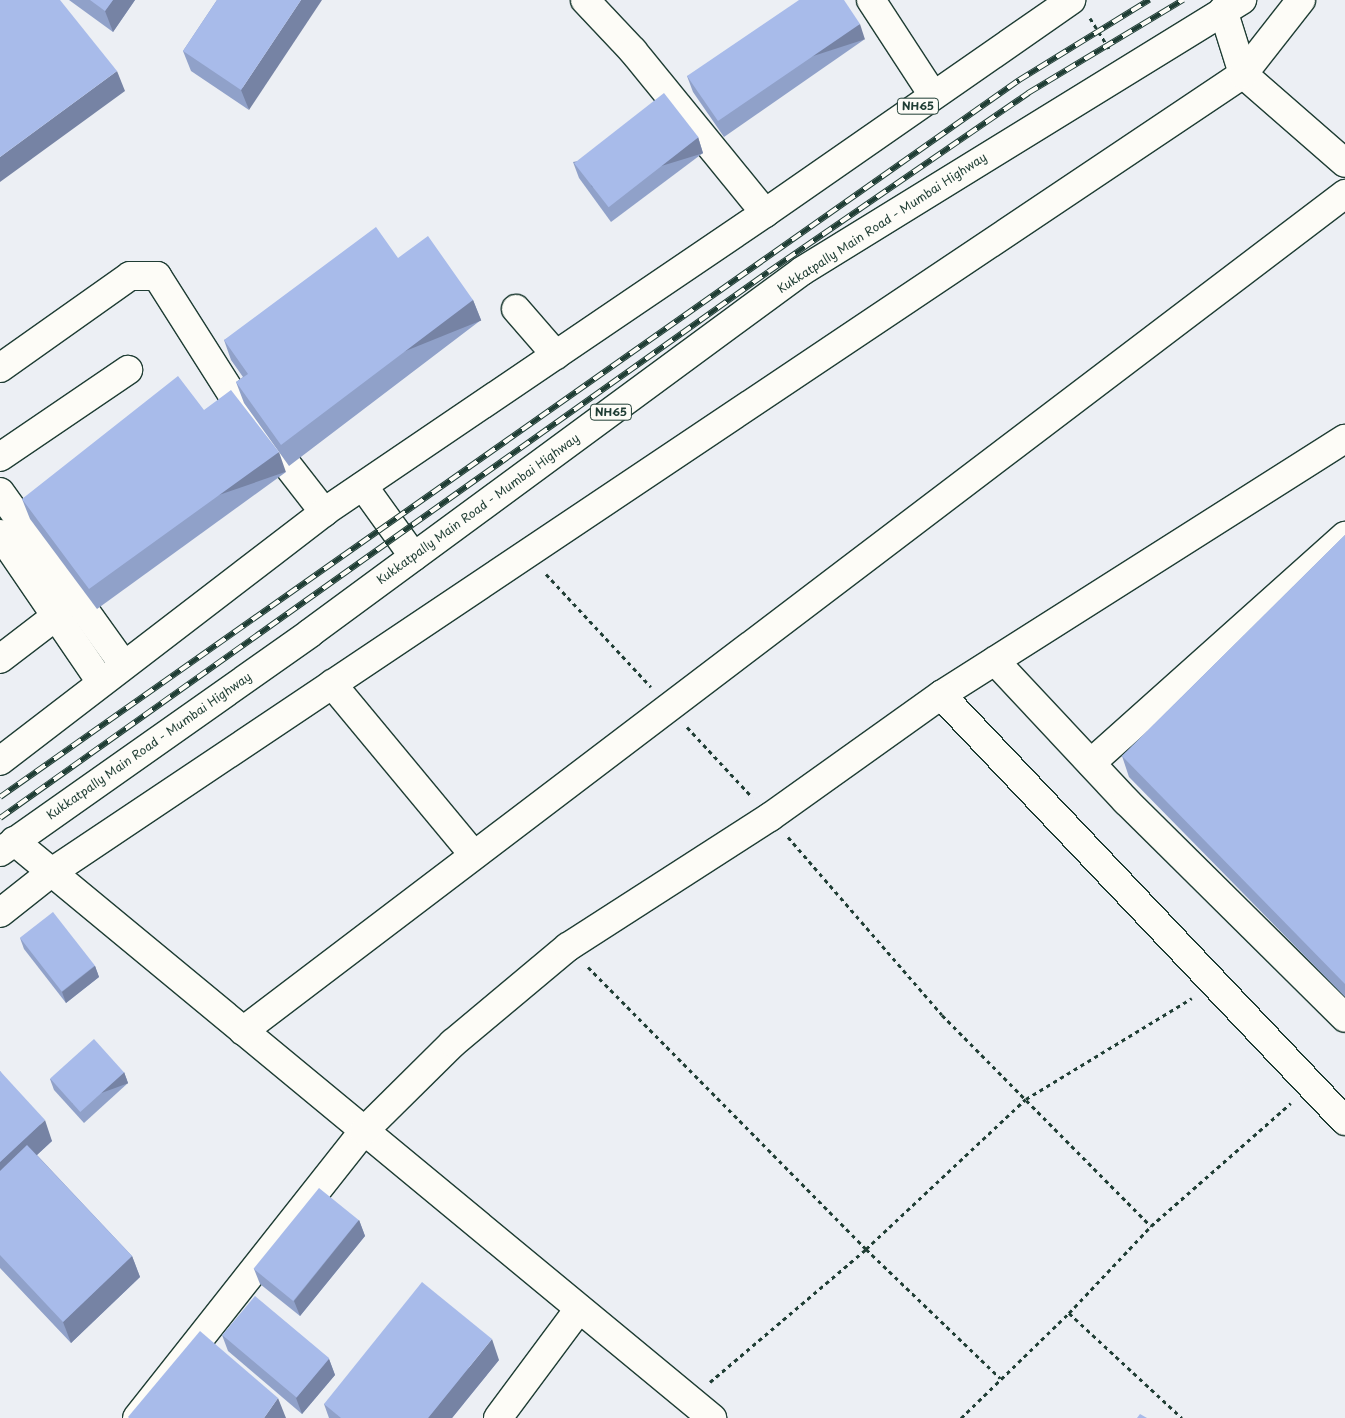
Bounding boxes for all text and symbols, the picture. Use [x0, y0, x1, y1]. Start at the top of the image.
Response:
road number: NH65 [897, 98, 939, 114]
street label: Kukkatpally Main Road - Mumbai Highway [774, 149, 990, 297]
road number: NH65 [590, 404, 632, 421]
street label: Kukkatpally Main Road - Mumbai Highway [373, 430, 583, 588]
street label: Kukkatpally Main Road - Mumbai Highway [43, 669, 255, 823]

